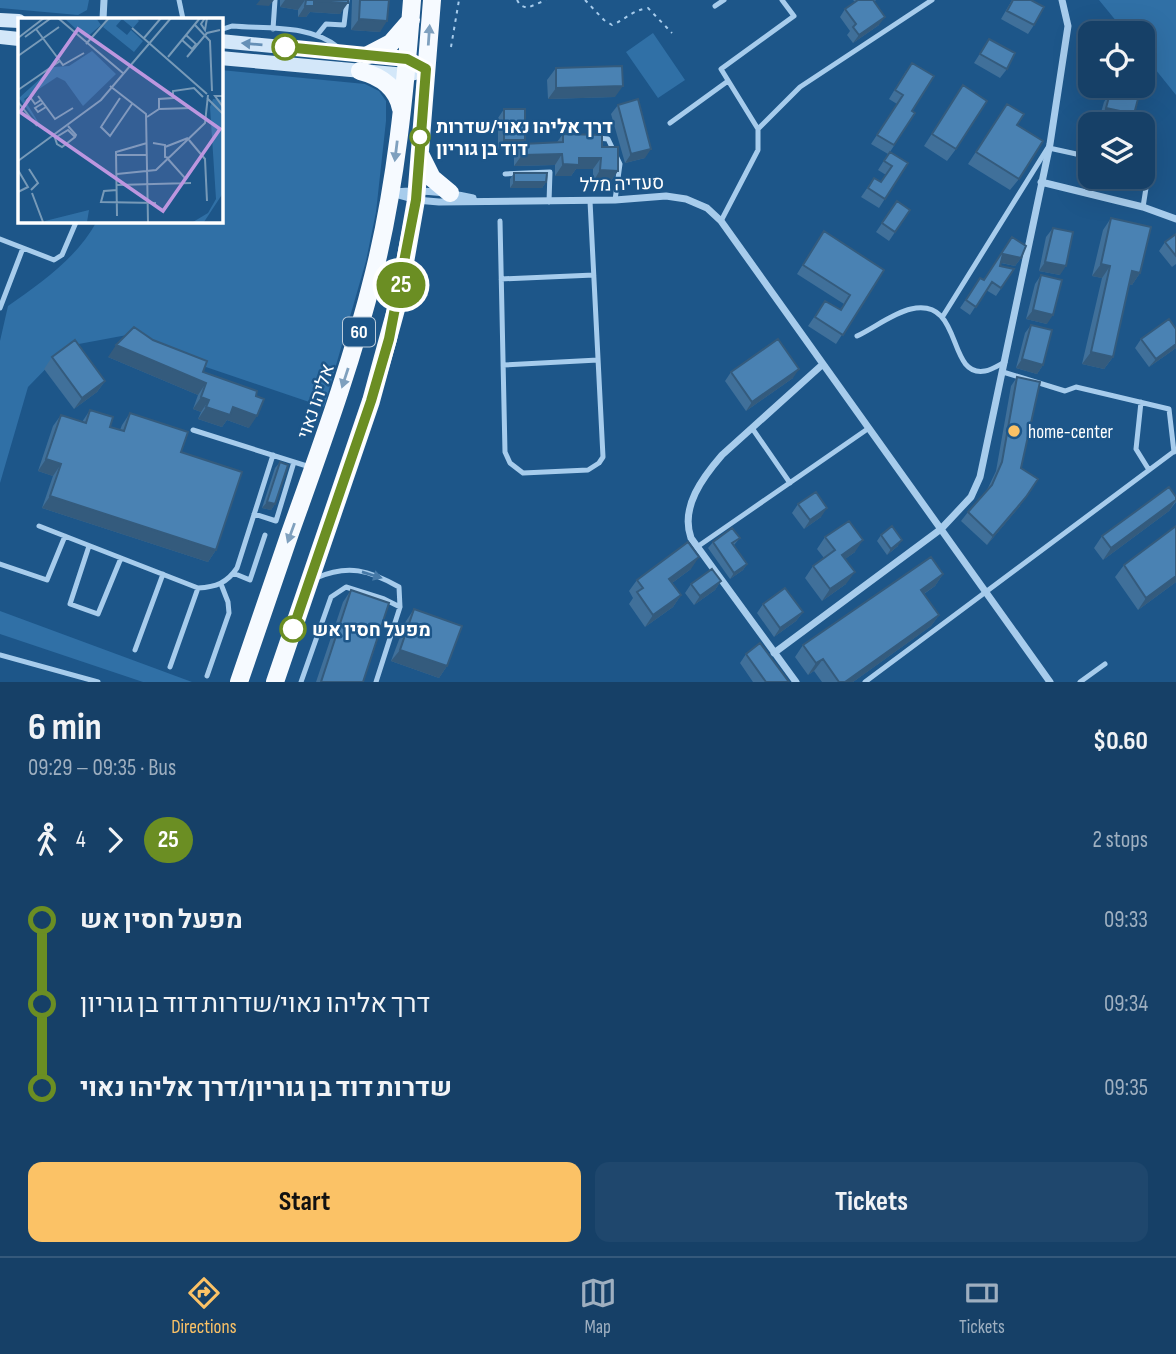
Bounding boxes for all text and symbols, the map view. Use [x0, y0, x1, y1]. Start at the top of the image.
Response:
inset map [18, 18, 222, 222]
map controls [1078, 21, 1155, 189]
button: locate [1078, 21, 1155, 98]
one-way arrow [424, 23, 435, 45]
unlabelled marker [272, 34, 298, 60]
one-way arrow [240, 38, 262, 49]
button: layers [1078, 112, 1155, 189]
place label: דרך אליהו נאוי/שדרות דוד בן גוריון [436, 116, 613, 161]
marker: דרך אליהו נאוי/שדרות דוד בן גוריון [410, 127, 430, 147]
one-way arrow [391, 141, 402, 163]
street label: סעדיה מלל [579, 172, 665, 197]
line badge: 25 [370, 262, 432, 308]
text: 25 [390, 270, 412, 299]
road number: 60 [343, 318, 375, 346]
street label: אליהו נאוי [293, 361, 340, 442]
one-way arrow [339, 367, 350, 388]
place label: home-center [1028, 421, 1114, 444]
marker: home-center [1006, 423, 1022, 439]
one-way arrow [285, 522, 296, 543]
one-way arrow [362, 570, 383, 581]
marker: מפעל חסין אש [280, 616, 306, 642]
place label: מפעל חסין אש [312, 619, 431, 642]
text: 6 min [28, 705, 102, 750]
text: $0.60 [1093, 726, 1148, 757]
text: 09:29 – 09:35 · Bus [28, 754, 176, 782]
icon: walk [28, 821, 66, 859]
icon: forward [96, 821, 134, 859]
text: 25 [158, 825, 179, 854]
text: 4 [76, 826, 86, 854]
text: 2 stops [1092, 826, 1148, 854]
text: מפעל חסין אש [80, 905, 243, 936]
text: 09:33 [1104, 906, 1148, 934]
text: דרך אליהו נאוי/שדרות דוד בן גוריון [80, 989, 430, 1020]
text: 09:34 [1104, 990, 1148, 1018]
text: שדרות דוד בן גוריון/דרך אליהו נאוי [80, 1073, 452, 1104]
text: 09:35 [1104, 1074, 1148, 1102]
button: Start [28, 1162, 581, 1242]
button: Tickets [595, 1162, 1148, 1242]
tab: Directions [171, 1274, 236, 1339]
tab: Map [579, 1274, 617, 1339]
tab: Tickets [959, 1274, 1005, 1339]

